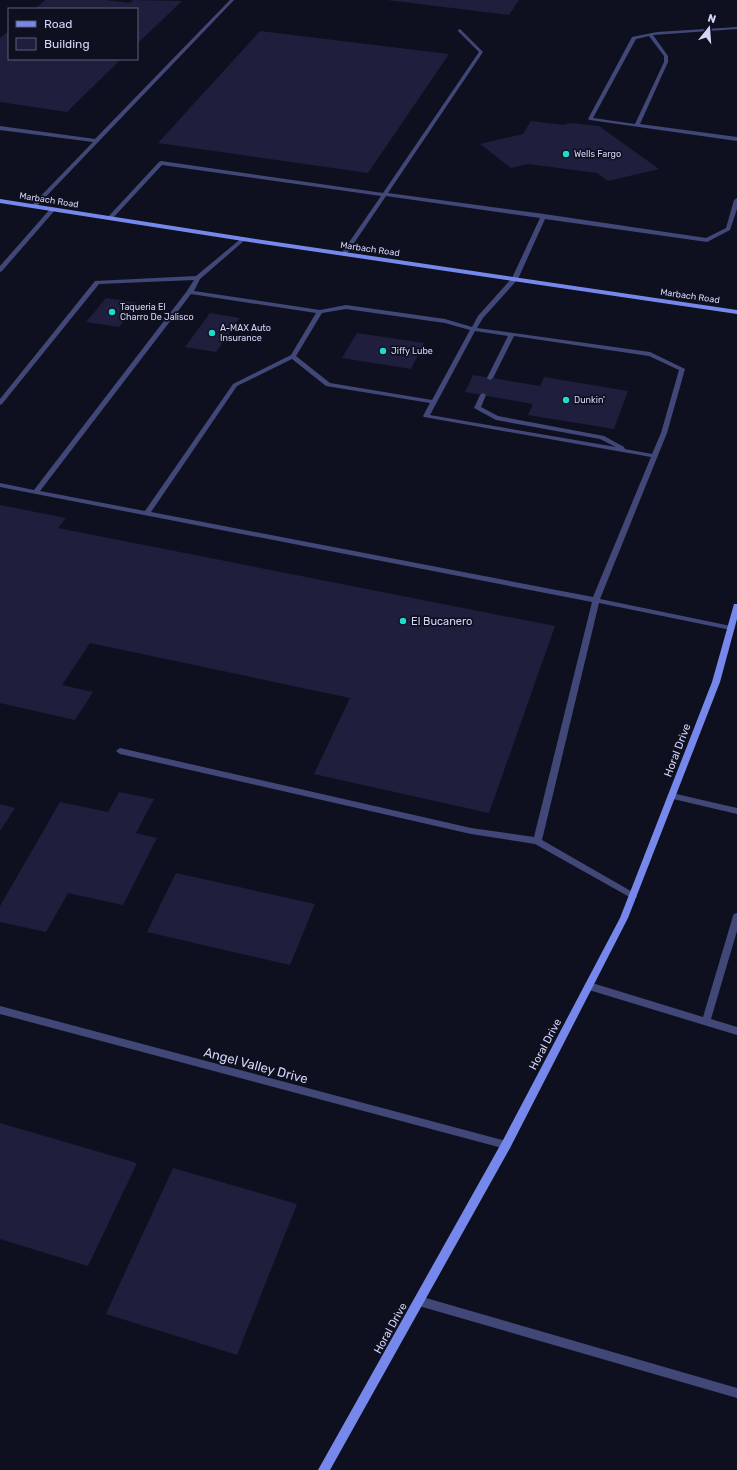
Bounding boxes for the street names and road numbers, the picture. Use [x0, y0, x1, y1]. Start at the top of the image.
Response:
street label: Marbach Road [19, 190, 79, 210]
street label: Marbach Road [340, 240, 400, 258]
street label: Marbach Road [660, 287, 720, 305]
street label: Horal Drive [661, 722, 694, 779]
street label: Horal Drive [527, 1016, 564, 1072]
street label: Angel Valley Drive [202, 1044, 310, 1088]
street label: Horal Drive [371, 1301, 410, 1356]

